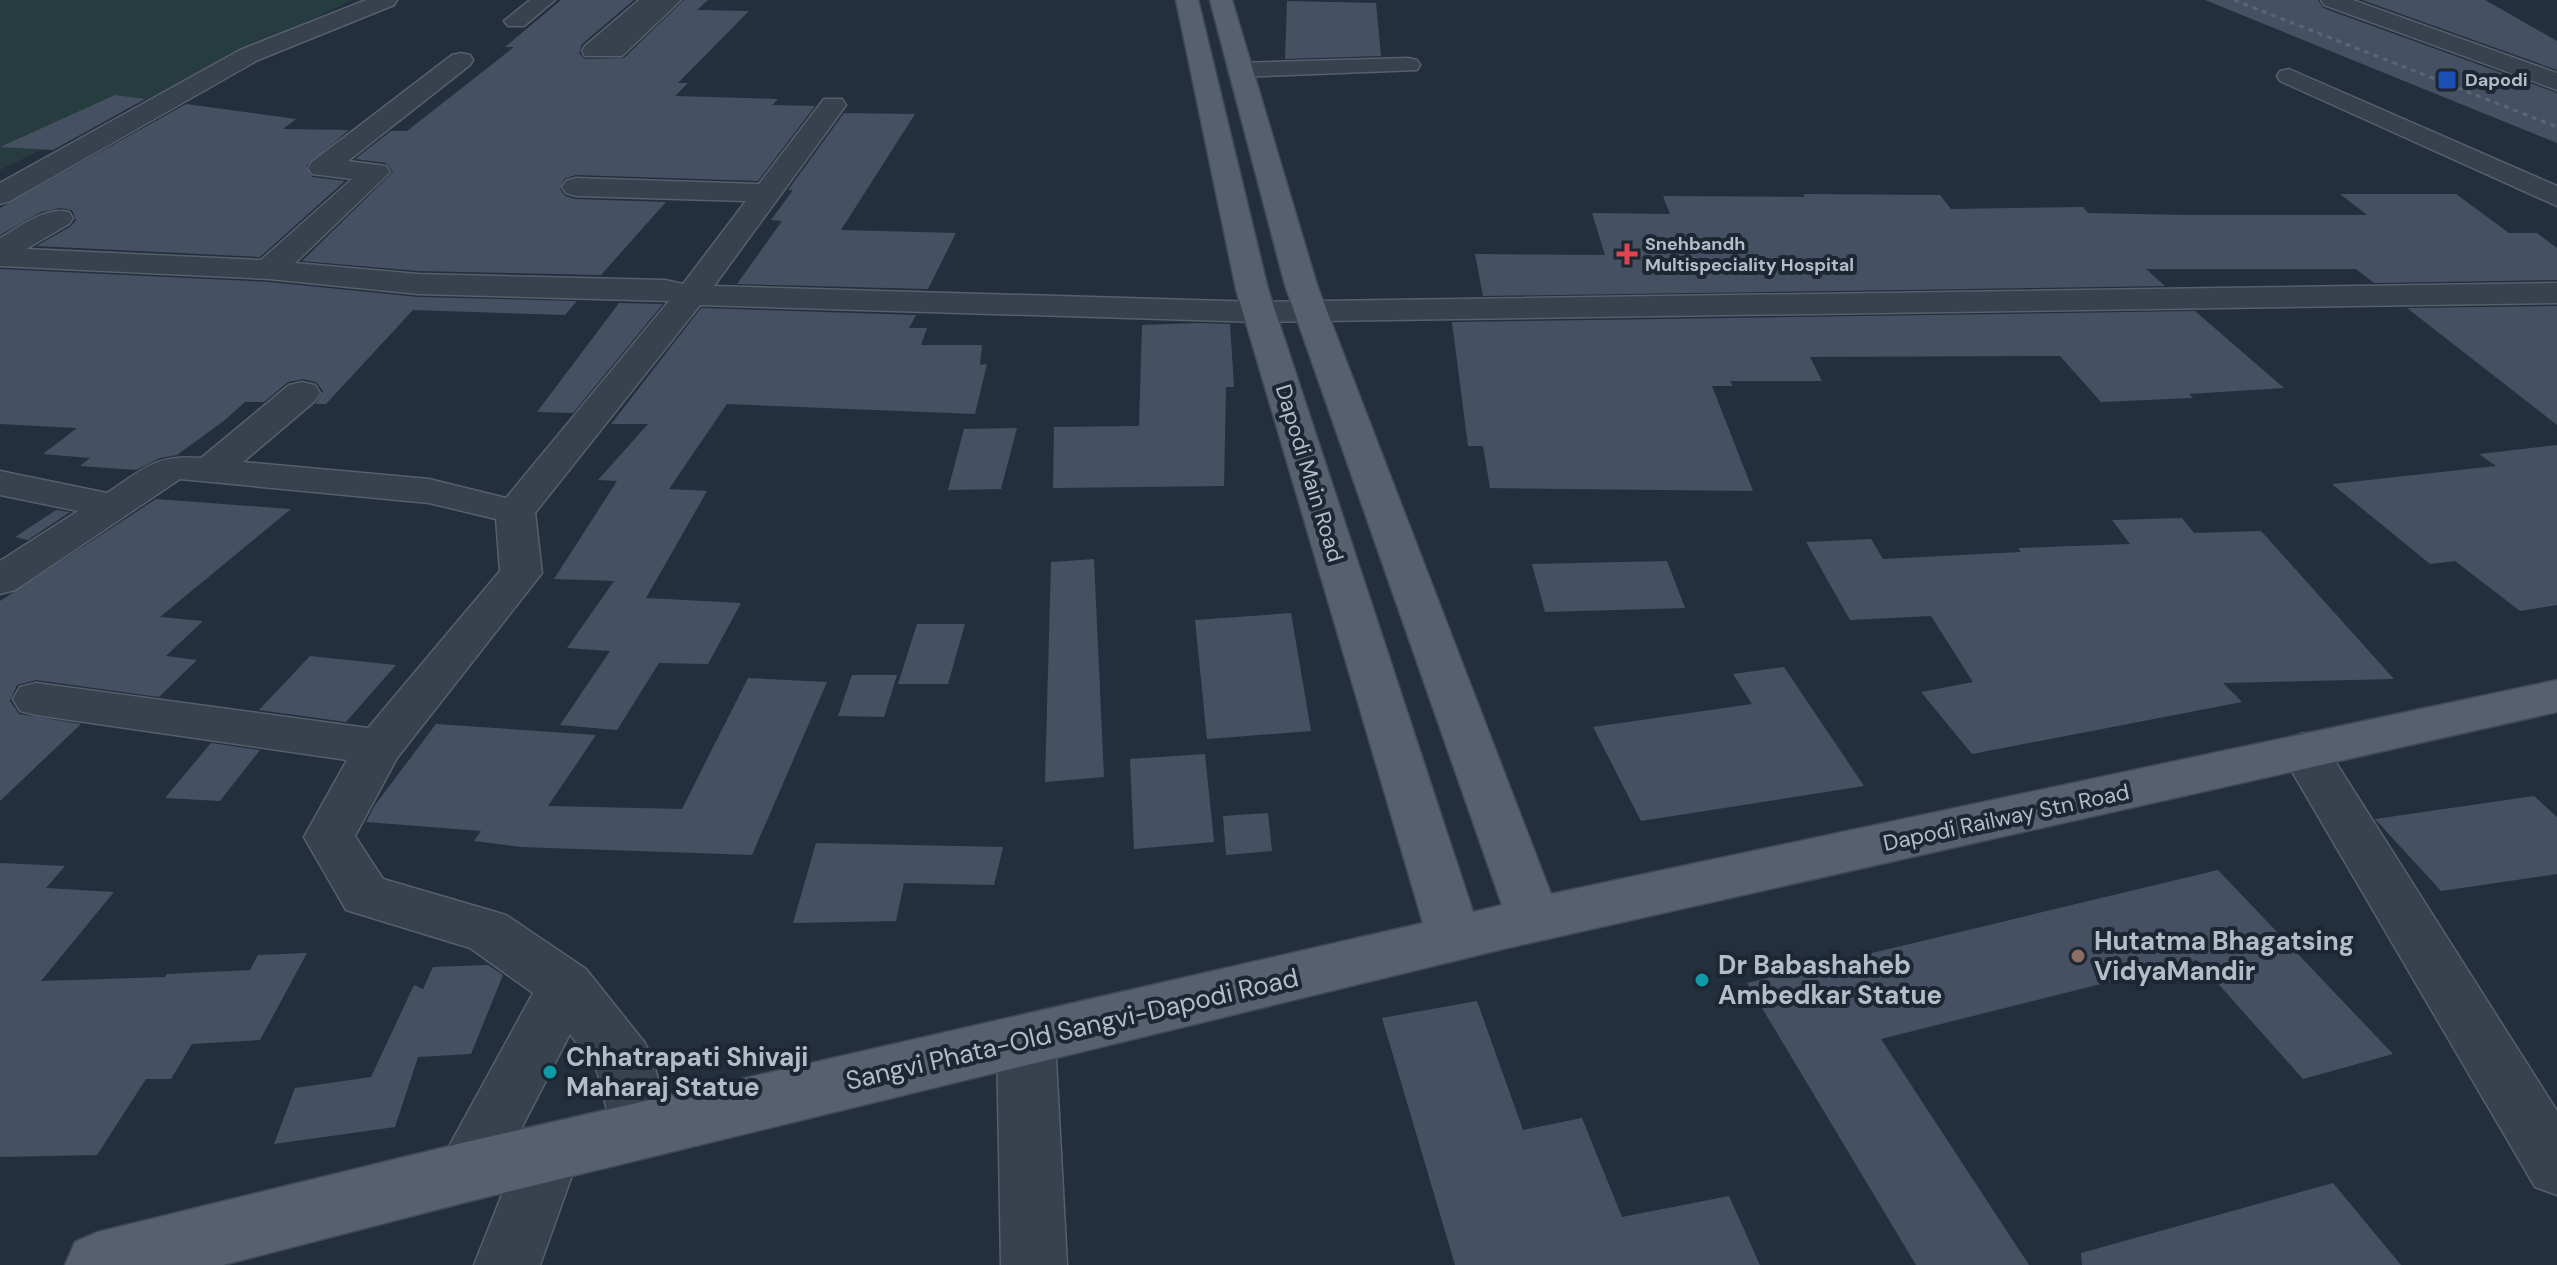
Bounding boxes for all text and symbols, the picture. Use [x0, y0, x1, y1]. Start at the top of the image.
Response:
place label: Dapodi [2465, 68, 2528, 92]
marker: Dapodi [2436, 69, 2458, 91]
place label: Snehbandh Multispeciality Hospital [1645, 232, 1854, 277]
marker: Snehbandh Multispeciality Hospital [1616, 243, 1638, 265]
street label: Dapodi Main Road [1269, 381, 1350, 566]
street label: Dapodi Railway Stn Road [1880, 777, 2132, 858]
place label: Hutatma Bhagatsing VidyaMandir [2094, 924, 2354, 988]
marker: Hutatma Bhagatsing VidyaMandir [2069, 947, 2087, 965]
place label: Dr Babashaheb Ambedkar Statue [1718, 948, 1942, 1012]
street label: Sangvi Phata-Old Sangvi-Dapodi Road [842, 960, 1302, 1098]
marker: Dr Babashaheb Ambedkar Statue [1693, 971, 1711, 989]
place label: Chhatrapati Shivaji Maharaj Statue [566, 1040, 808, 1104]
marker: Chhatrapati Shivaji Maharaj Statue [541, 1063, 559, 1081]

